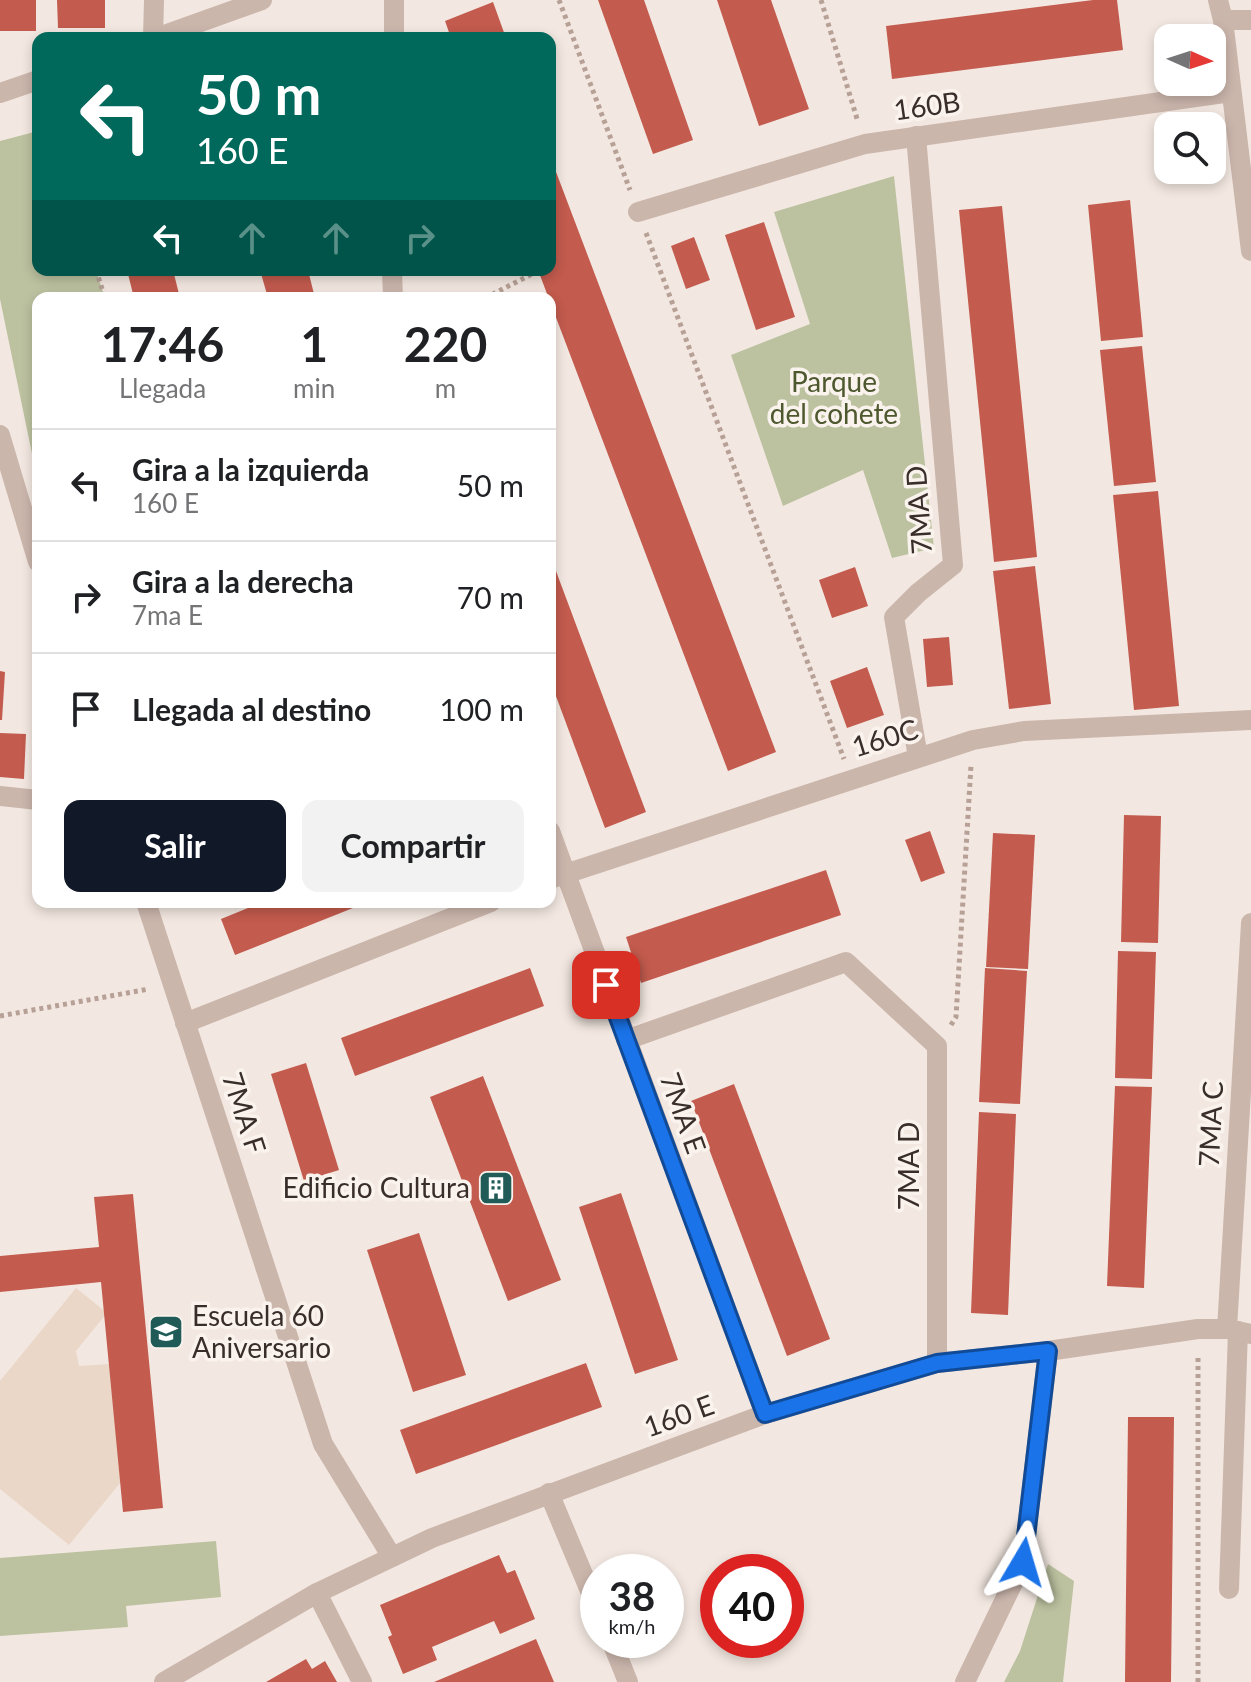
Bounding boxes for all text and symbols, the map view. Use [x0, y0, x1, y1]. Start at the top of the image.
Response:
north arrow [1154, 24, 1226, 96]
map controls [1154, 24, 1226, 184]
text: 50 m [196, 60, 321, 127]
icon: left [64, 64, 168, 168]
street label: 160B [891, 84, 962, 126]
button: search [1154, 112, 1226, 184]
text: 160 E [196, 128, 289, 172]
icon: left [146, 216, 190, 260]
icon: ahead [230, 216, 274, 260]
icon: ahead [314, 216, 358, 260]
icon: right [398, 216, 442, 260]
text: 17:46 [101, 315, 224, 372]
text: 1 [300, 315, 328, 372]
text: 220 [404, 315, 487, 372]
park label: Parque del cohete [770, 364, 898, 430]
text: Llegada [119, 372, 206, 404]
text: min [293, 372, 335, 404]
text: m [435, 372, 456, 404]
text: Gira a la izquierda [132, 451, 369, 487]
icon: left [64, 463, 108, 507]
street label: 7MA D [898, 465, 938, 556]
text: 50 m [457, 467, 524, 503]
text: 160 E [132, 487, 199, 519]
text: Gira a la derecha [132, 563, 354, 599]
icon: right [64, 575, 108, 619]
text: 70 m [457, 579, 524, 615]
text: 7ma E [132, 599, 203, 631]
icon: arrive [64, 687, 108, 731]
text: Llegada al destino [132, 691, 371, 727]
text: 100 m [439, 691, 524, 727]
street label: 160C [847, 711, 922, 763]
button: Salir [64, 800, 286, 892]
button: Compartir [302, 800, 524, 892]
pin [572, 951, 640, 1019]
icon: arrive [584, 963, 628, 1007]
street label: 7MA F [216, 1068, 274, 1158]
street label: 7MA E [654, 1068, 714, 1158]
street label: 7MA C [1191, 1080, 1229, 1168]
street label: 7MA D [891, 1122, 925, 1210]
building icon: Edificio Cultura [477, 1169, 515, 1207]
place label: Edificio Cultura [283, 1170, 470, 1204]
place label: Escuela 60 Aniversario [192, 1298, 331, 1364]
school or university icon: Escuela 60 Aniversario [147, 1313, 185, 1351]
street label: 160 E [639, 1387, 718, 1443]
position arrow [981, 1520, 1065, 1604]
speed limit sign: 40 [700, 1554, 804, 1658]
text: 38 [609, 1572, 655, 1620]
text: km/h [609, 1614, 655, 1638]

